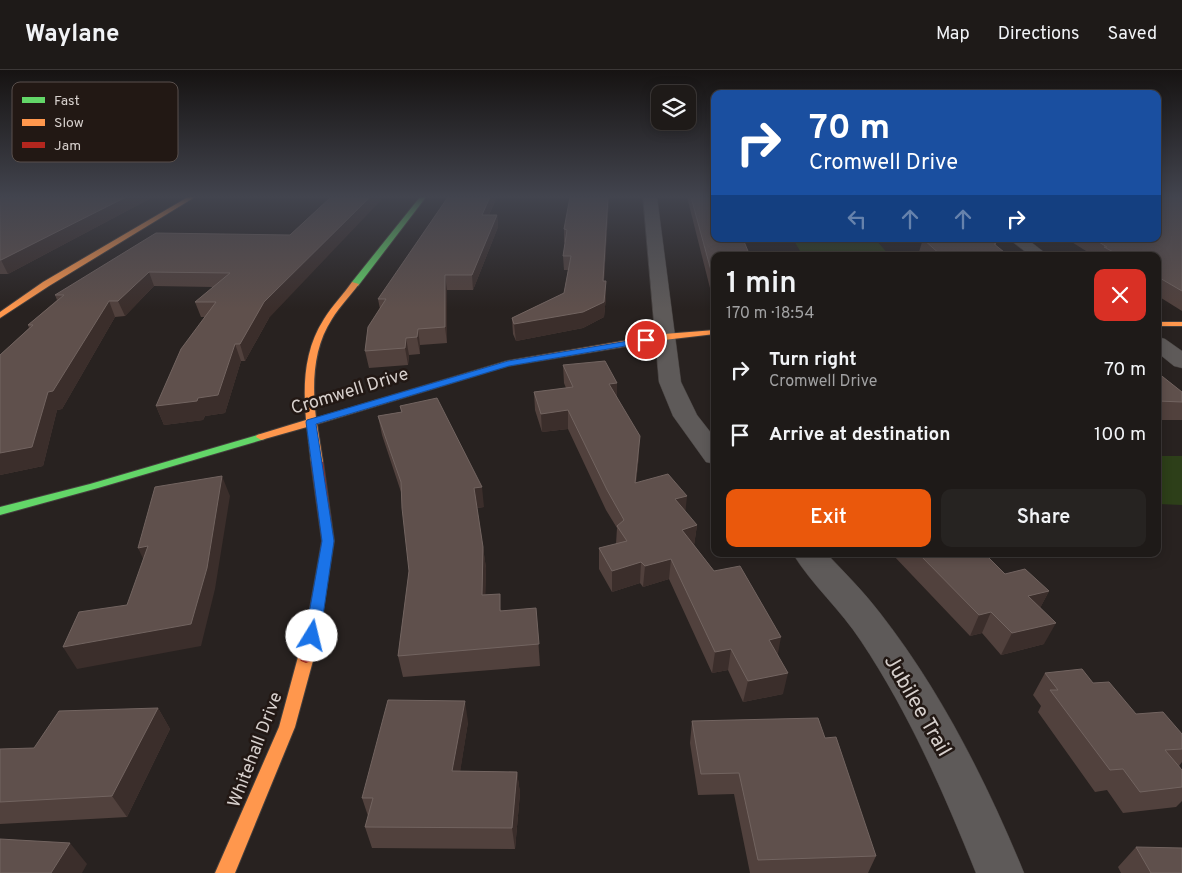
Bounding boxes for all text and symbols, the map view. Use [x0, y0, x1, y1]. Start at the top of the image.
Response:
text: Waylane [25, 20, 119, 50]
text: Map [936, 23, 970, 46]
text: Directions [998, 23, 1080, 46]
text: Saved [1108, 23, 1157, 46]
legend [12, 82, 178, 162]
map controls [651, 85, 696, 130]
button: layers [651, 85, 696, 130]
text: Fast [54, 93, 80, 110]
text: 70 m [809, 107, 890, 151]
icon: right [726, 110, 791, 175]
text: Slow [54, 115, 84, 132]
text: Jam [54, 138, 81, 155]
text: Cromwell Drive [809, 150, 958, 177]
icon: left [843, 205, 871, 233]
icon: ahead [896, 205, 924, 233]
icon: ahead [949, 205, 977, 233]
icon: right [1002, 205, 1030, 233]
text: 1 min [726, 266, 797, 303]
button: close [1094, 269, 1146, 321]
text: 170 m · 18:54 [726, 304, 814, 324]
pin [625, 319, 667, 361]
icon: arrive [632, 326, 660, 354]
text: Turn right [769, 348, 857, 372]
icon: right [726, 356, 754, 384]
text: 70 m [1104, 358, 1146, 382]
street label: Cromwell Drive [288, 363, 412, 421]
text: Cromwell Drive [769, 372, 877, 392]
icon: arrive [726, 421, 754, 449]
text: Arrive at destination [769, 423, 950, 447]
text: 100 m [1094, 423, 1146, 447]
button: Exit [726, 489, 931, 547]
button: Share [941, 489, 1146, 547]
position arrow [285, 609, 337, 661]
street label: Jubilee Trail [877, 650, 957, 762]
street label: Whitehall Drive [223, 689, 289, 811]

